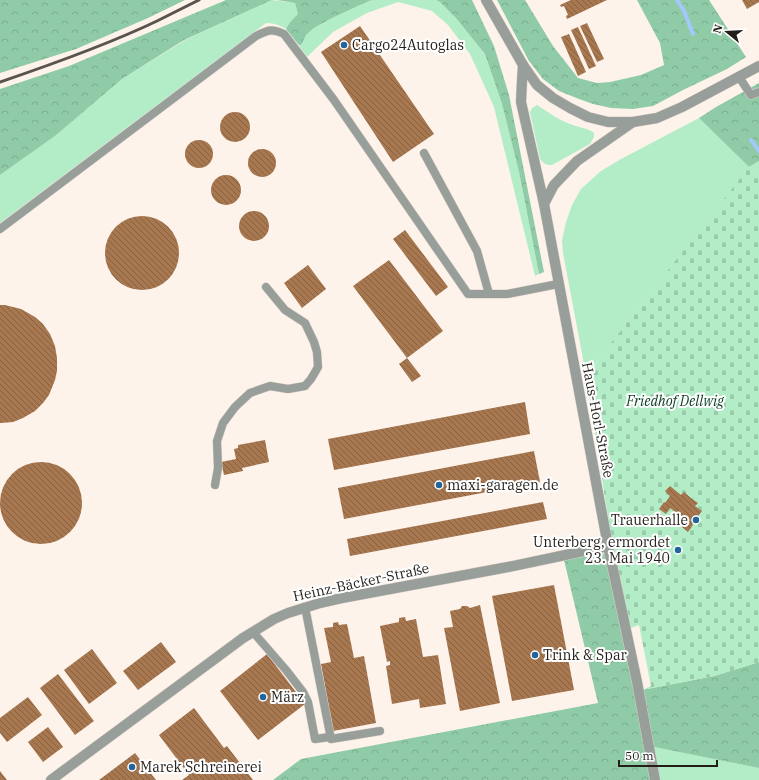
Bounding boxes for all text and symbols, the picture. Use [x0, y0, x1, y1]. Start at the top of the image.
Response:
north arrow [707, 12, 747, 52]
text: N [709, 22, 726, 35]
place label: Cargo24Autoglas [352, 36, 464, 54]
marker: Cargo24Autoglas [339, 40, 349, 50]
street label: Haus-Horl-Straße [578, 361, 618, 479]
park label: Friedhof Dellwig [625, 392, 724, 410]
place label: maxi-garagen.de [447, 476, 559, 494]
marker: maxi-garagen.de [434, 480, 444, 490]
place label: Trauerhalle [611, 511, 688, 529]
marker: Trauerhalle [691, 515, 701, 525]
place label: Unterberg, ermordet 23. Mai 1940 [533, 533, 670, 567]
marker: Unterberg, ermordet 23. Mai 1940 [673, 545, 683, 555]
street label: Heinz-Bäcker-Straße [291, 559, 431, 605]
place label: Trink & Spar [543, 646, 628, 664]
marker: Trink & Spar [530, 650, 540, 660]
place label: März [271, 688, 304, 706]
marker: März [258, 692, 268, 702]
scale bar [619, 742, 717, 768]
text: 50 m [625, 748, 654, 763]
place label: Marek Schreinerei [140, 758, 262, 776]
marker: Marek Schreinerei [127, 762, 137, 772]

